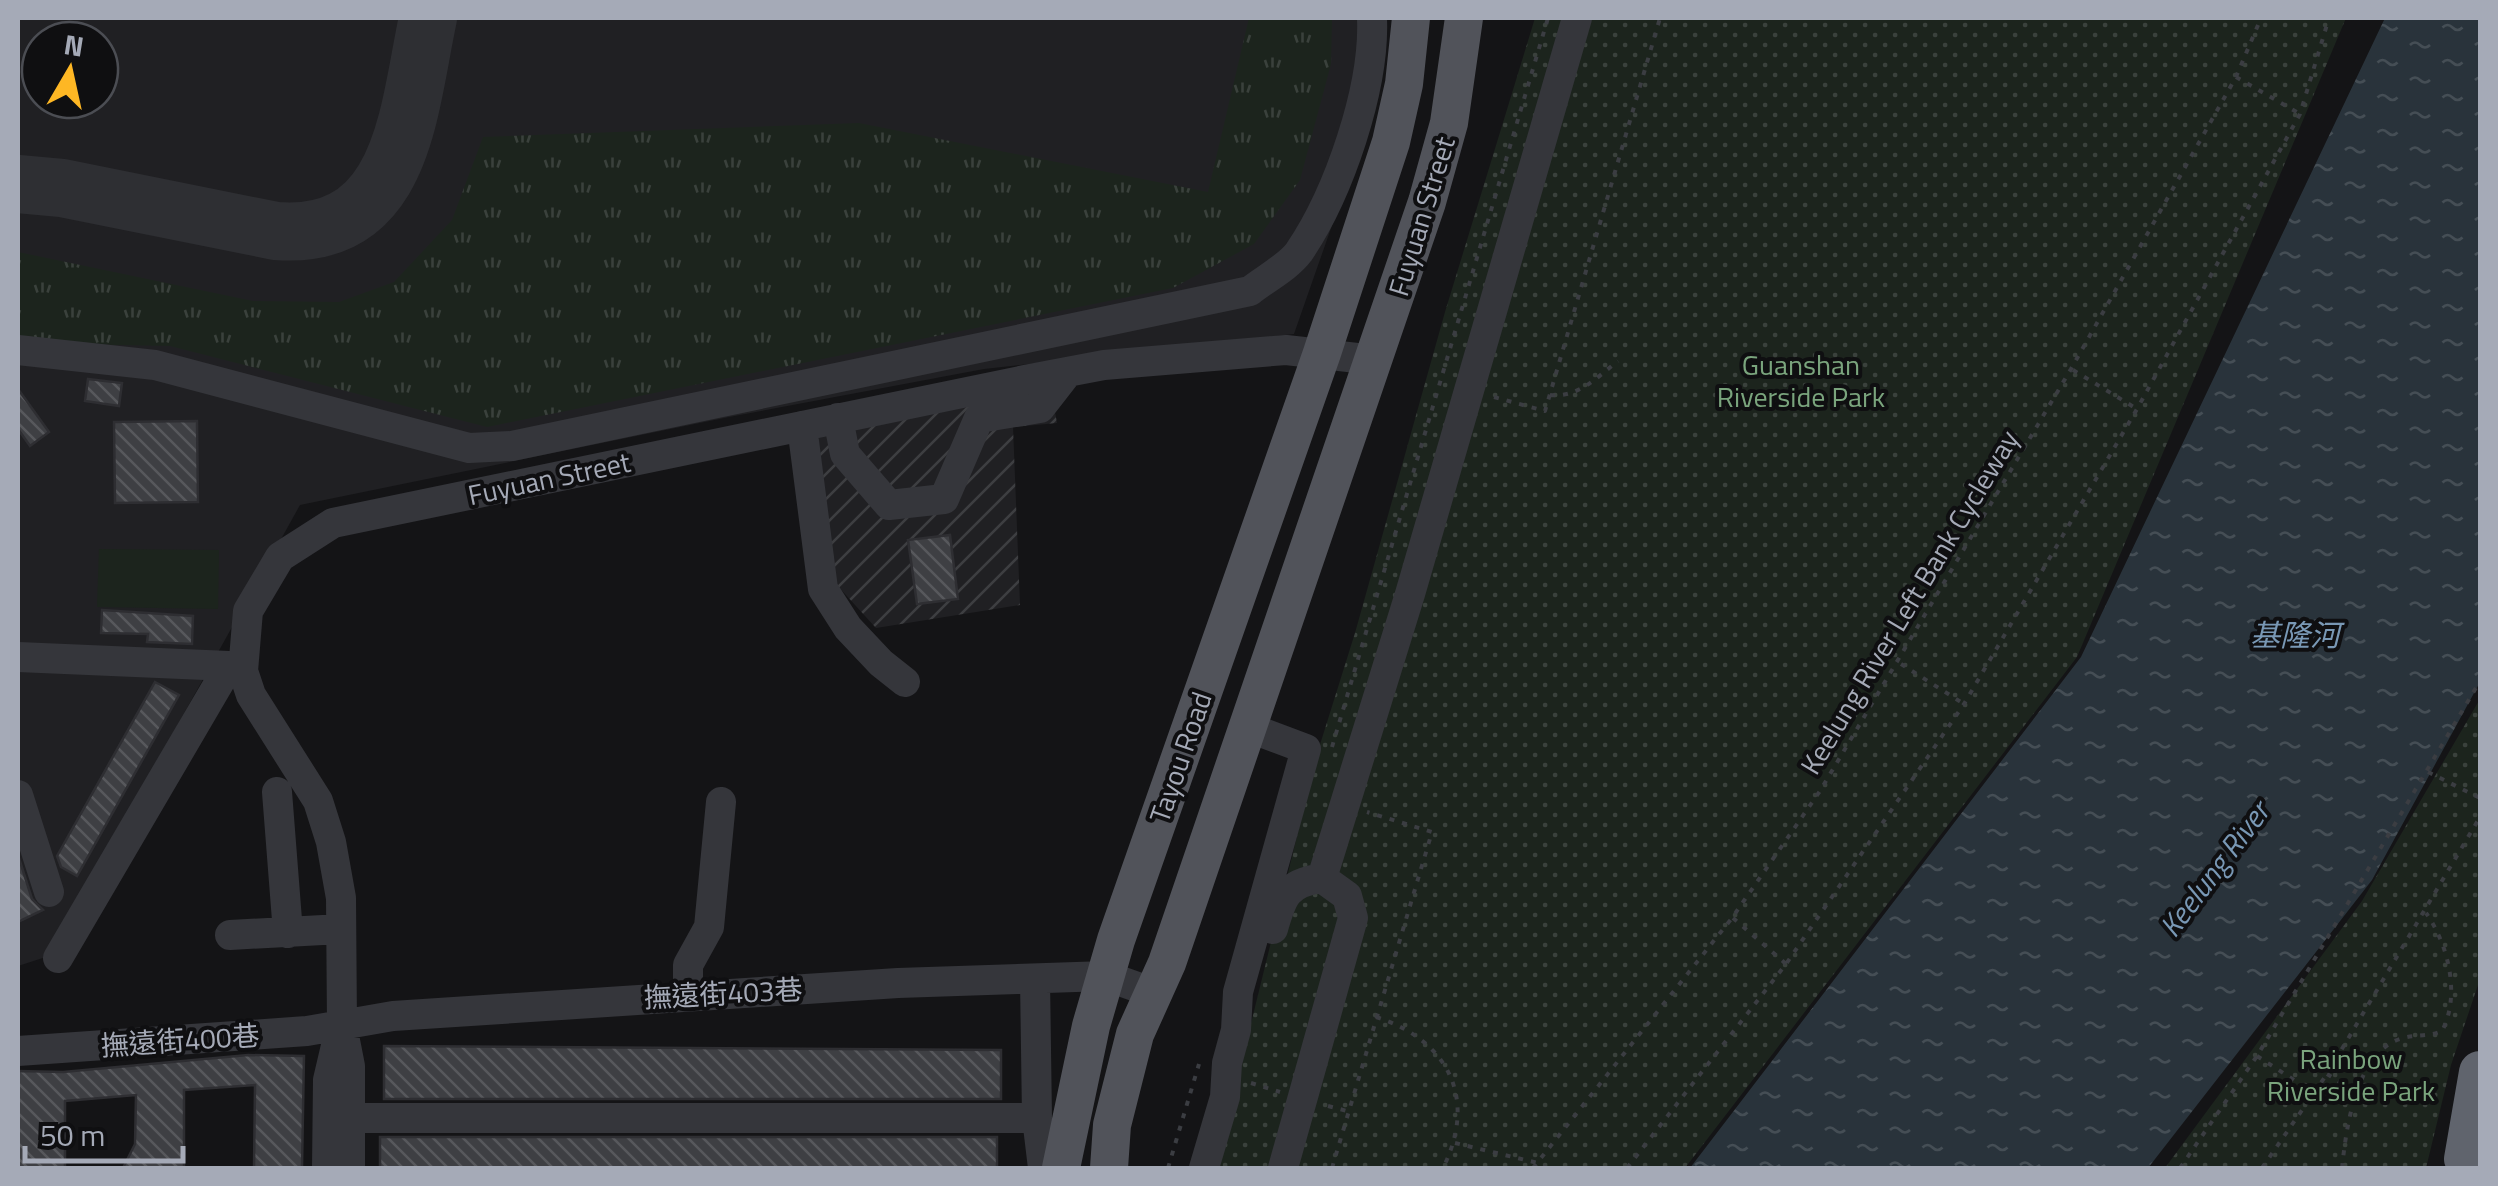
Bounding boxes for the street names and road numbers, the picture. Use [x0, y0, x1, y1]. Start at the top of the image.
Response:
street label: Fuyuan Street [1376, 131, 1466, 301]
street label: Keelung River Left Bank Cycleway [1789, 422, 2029, 782]
street label: Fuyuan Street [464, 440, 634, 516]
street label: Tayou Road [1138, 686, 1222, 828]
street label: 撫遠街403巷 [642, 967, 804, 1019]
street label: 撫遠街400巷 [99, 1013, 261, 1067]

